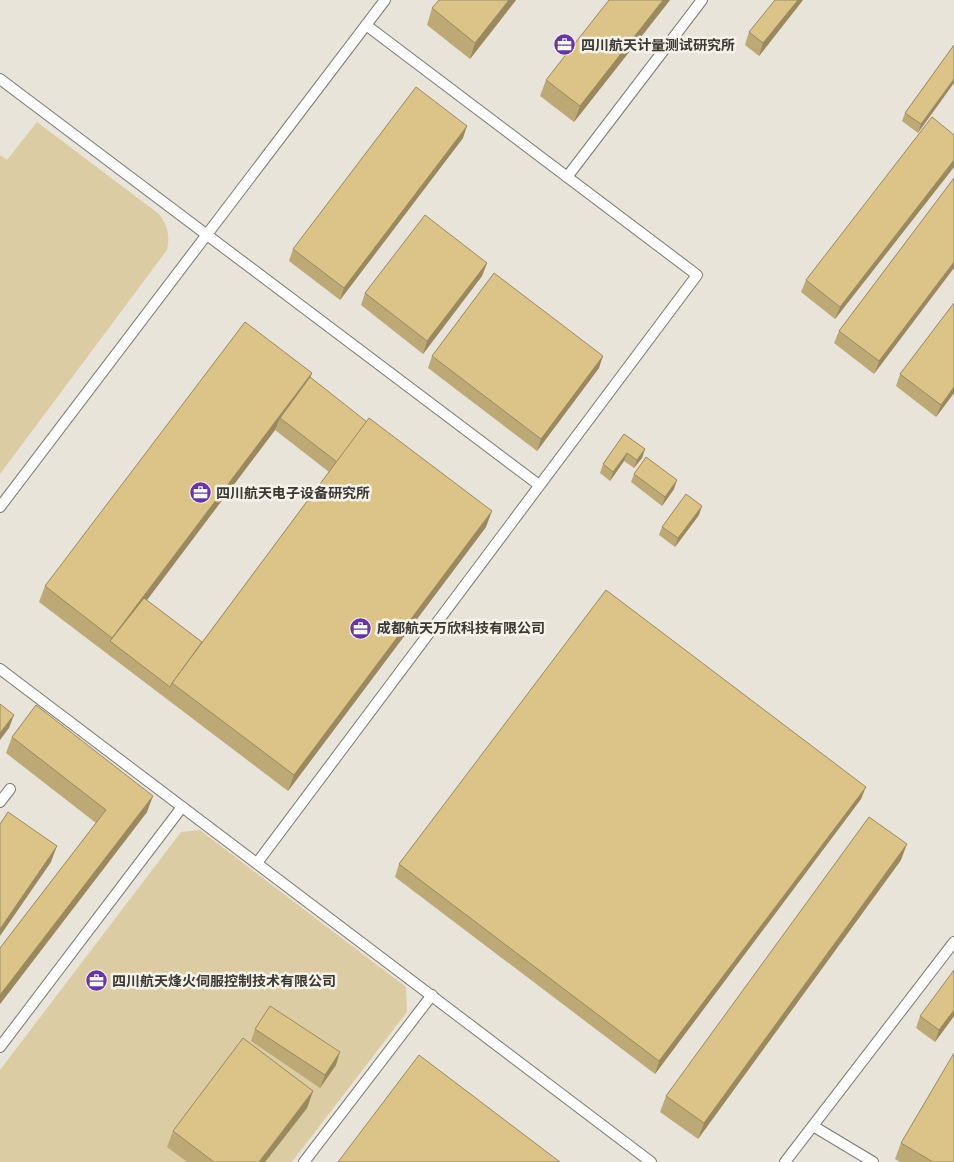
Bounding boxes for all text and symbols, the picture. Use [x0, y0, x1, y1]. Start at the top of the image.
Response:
office icon: 四川航天计量测试研究所 [553, 33, 577, 57]
place label: 四川航天计量测试研究所 [581, 37, 735, 53]
office icon: 四川航天电子设备研究所 [188, 481, 212, 505]
place label: 四川航天电子设备研究所 [216, 485, 370, 501]
office icon: 成都航天万欣科技有限公司 [349, 616, 373, 640]
place label: 成都航天万欣科技有限公司 [377, 620, 545, 636]
office icon: 四川航天烽火伺服控制技术有限公司 [84, 969, 108, 993]
place label: 四川航天烽火伺服控制技术有限公司 [112, 973, 336, 989]

